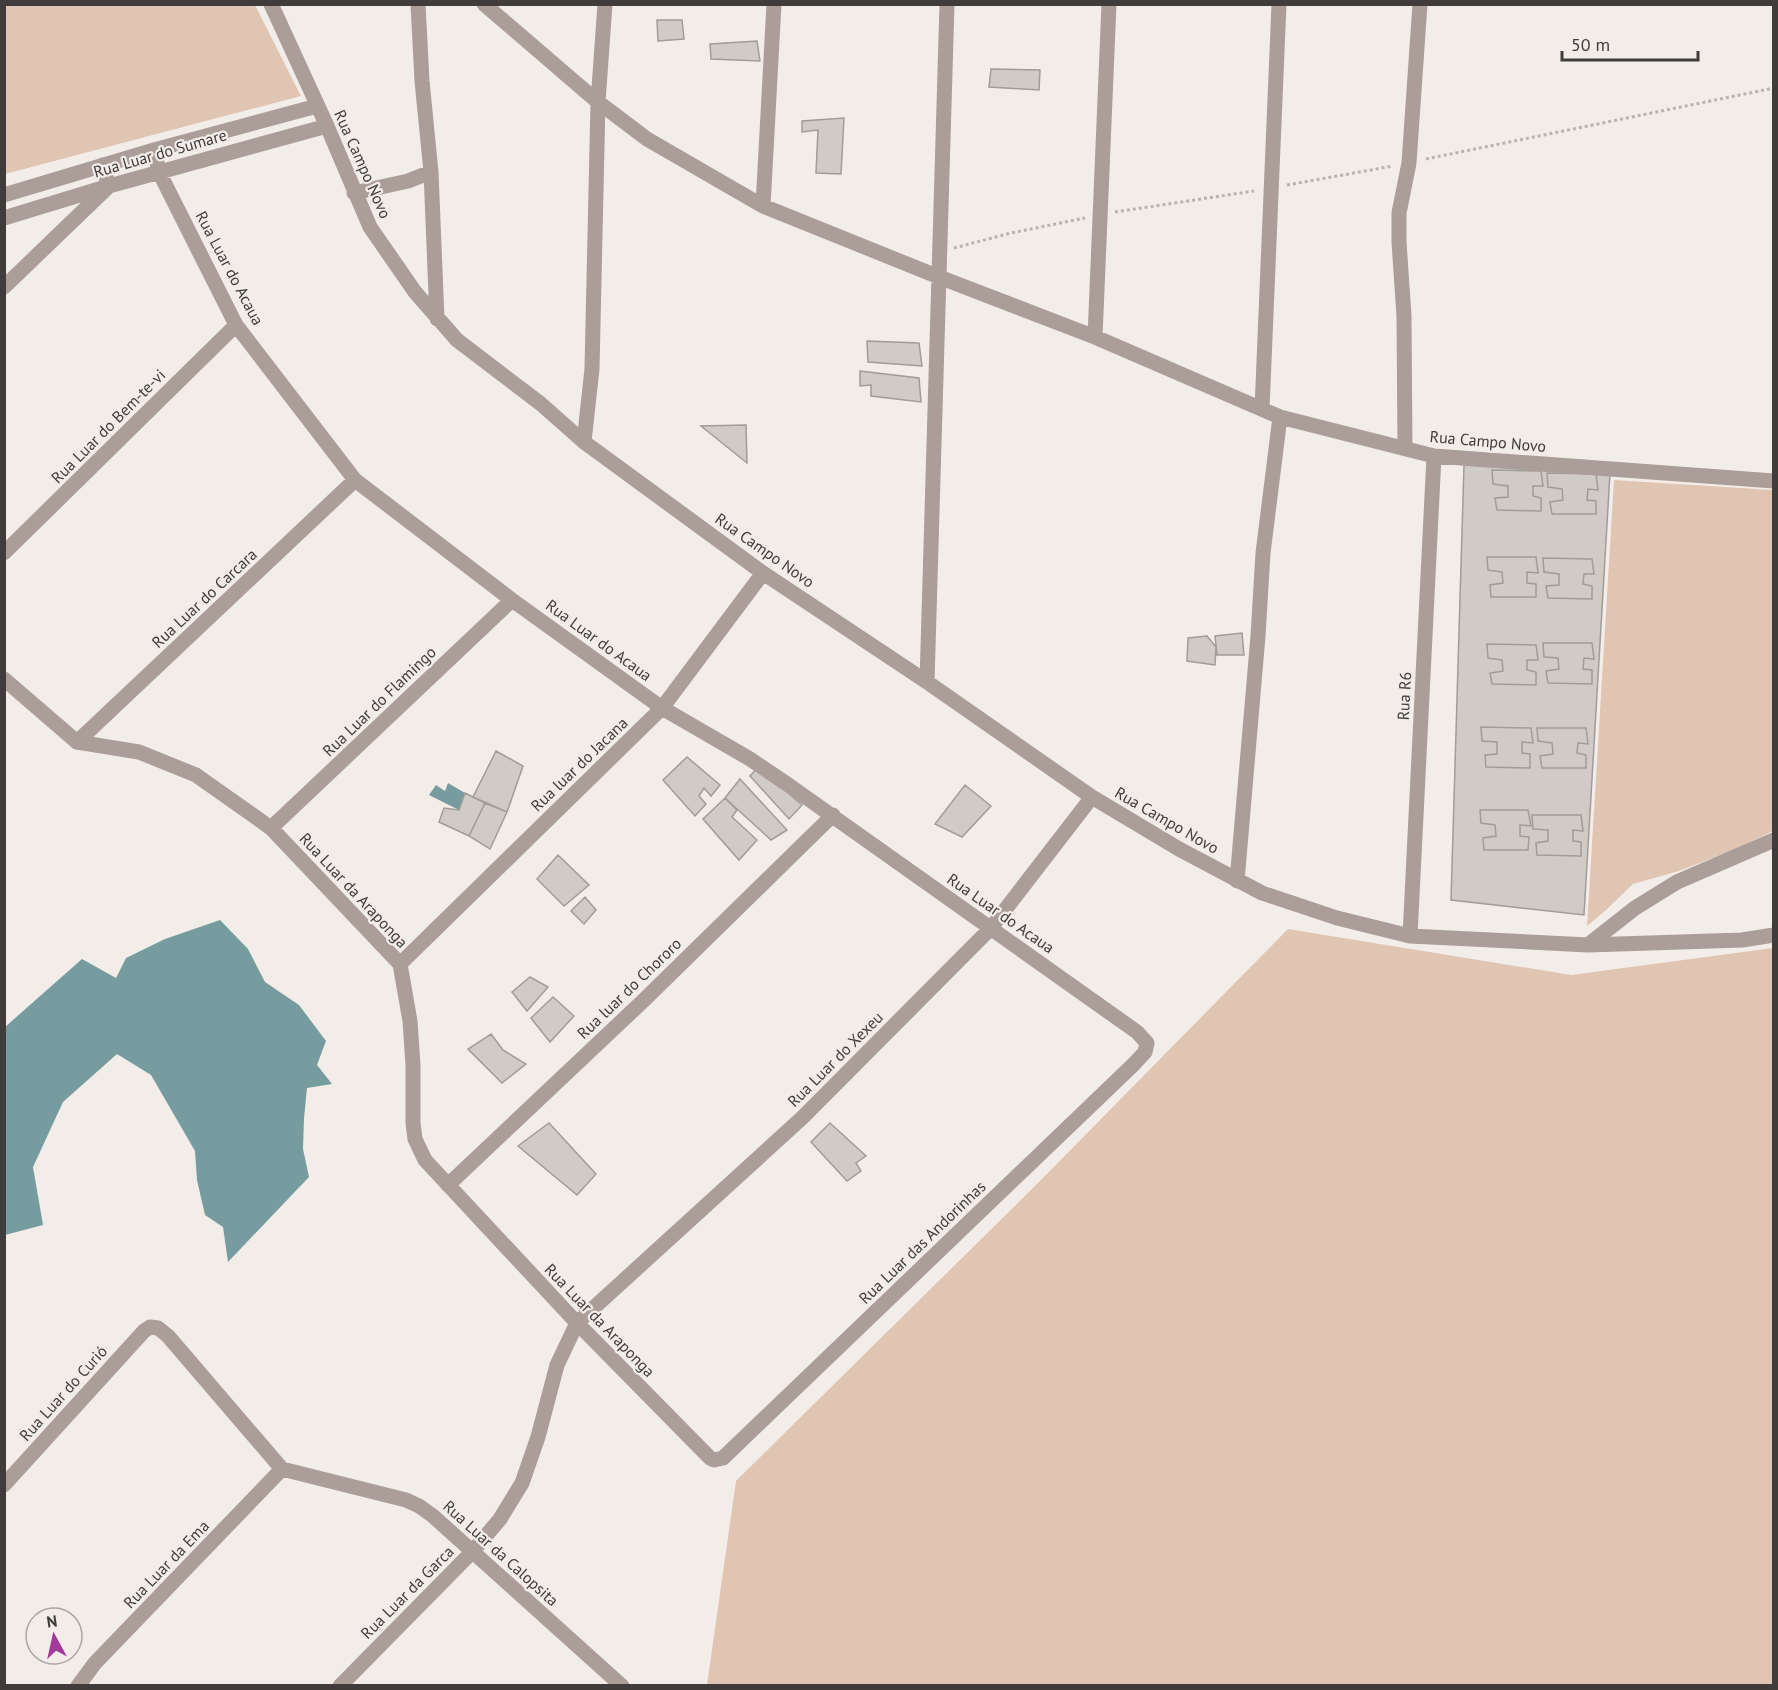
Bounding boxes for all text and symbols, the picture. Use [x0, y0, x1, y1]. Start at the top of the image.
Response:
scale bar [1562, 24, 1698, 62]
text: 50 m [1571, 33, 1610, 56]
street label: Rua Campo Novo [330, 107, 396, 221]
street label: Rua Luar do Sumare [91, 124, 229, 182]
street label: Rua Luar do Acaua [192, 208, 268, 328]
street label: Rua Luar do Bem-te-vi [47, 365, 169, 487]
street label: Rua Campo Novo [1429, 426, 1547, 456]
street label: Rua Campo Novo [711, 508, 819, 592]
street label: Rua Luar do Carcara [147, 544, 261, 652]
street label: Rua Luar do Acaua [542, 595, 656, 685]
street label: Rua Luar do Flamingo [318, 642, 440, 760]
street label: Rua R6 [1393, 671, 1415, 721]
street label: Rua luar do Jacana [526, 713, 632, 815]
street label: Rua Campo Novo [1111, 782, 1223, 858]
street label: Rua Luar da Araponga [296, 828, 412, 952]
street label: Rua Luar do Acaua [944, 869, 1058, 957]
street label: Rua luar do Chororo [573, 933, 685, 1043]
street label: Rua Luar do Xexeu [783, 1007, 887, 1111]
street label: Rua Luar das Andorinhas [854, 1176, 990, 1308]
street label: Rua Luar da Araponga [541, 1259, 659, 1381]
street label: Rua Luar do Curió [15, 1341, 111, 1445]
street label: Rua Luar da Calopsita [439, 1496, 563, 1610]
street label: Rua Luar da Ema [119, 1516, 213, 1612]
street label: Rua Luar da Garca [356, 1541, 458, 1643]
north arrow [24, 1606, 84, 1666]
text: N [45, 1611, 59, 1632]

